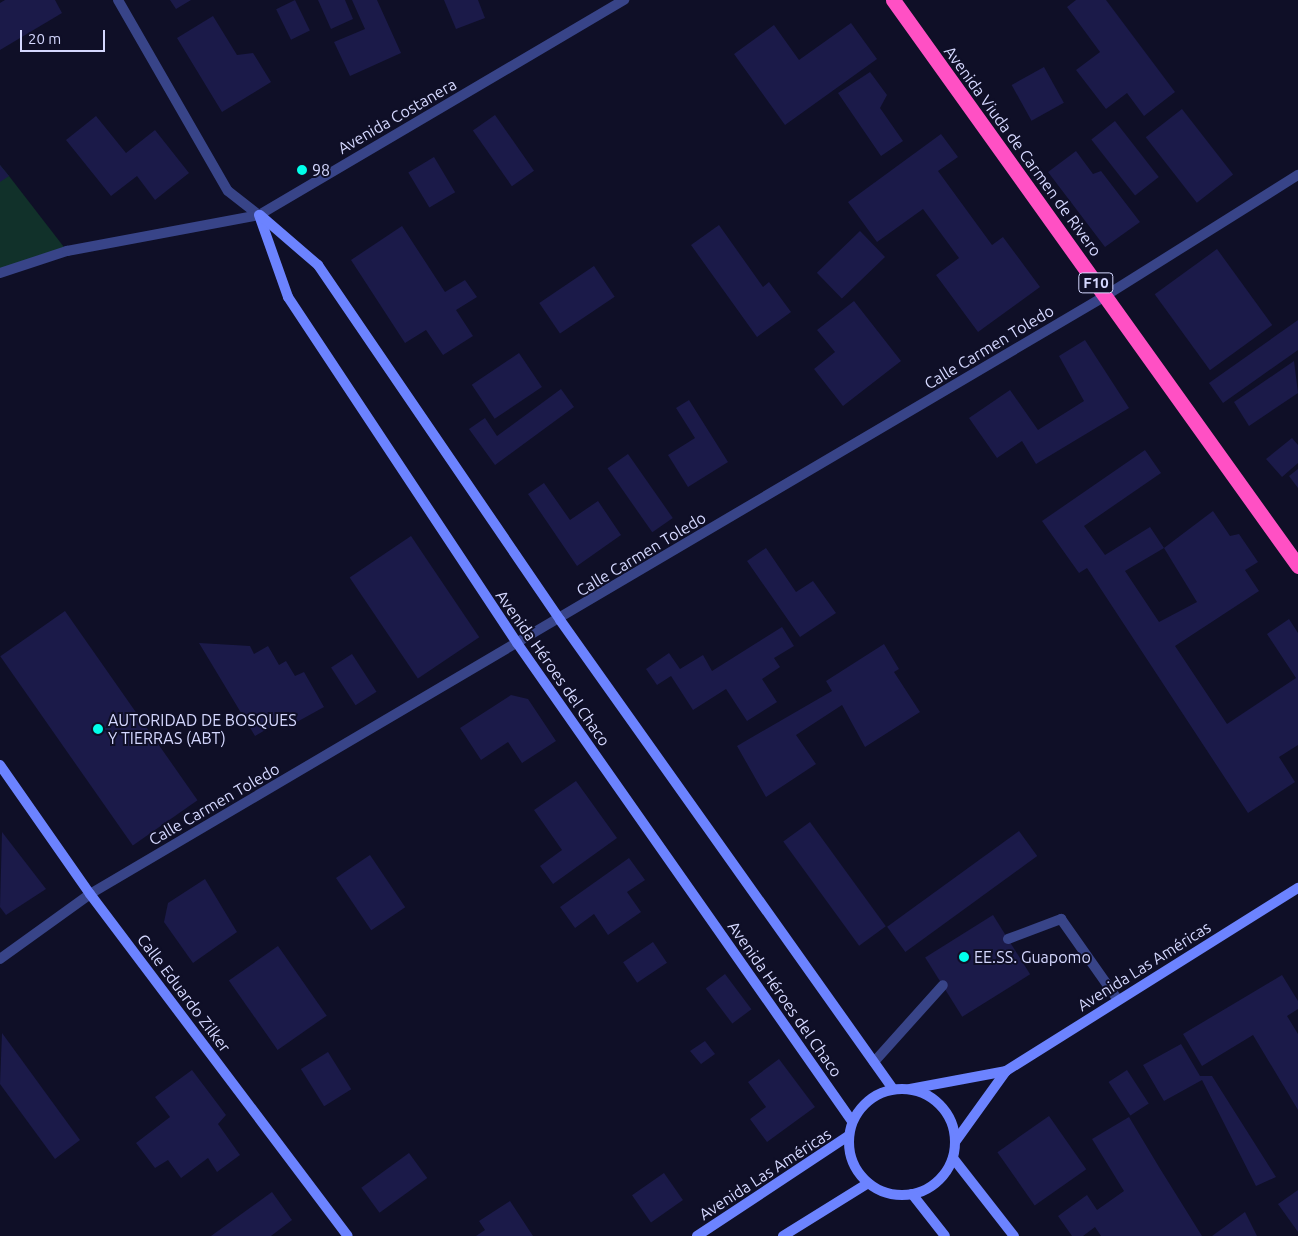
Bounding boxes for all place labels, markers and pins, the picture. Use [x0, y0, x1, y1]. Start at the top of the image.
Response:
place label: 98 [312, 160, 330, 180]
marker: 98 [296, 164, 308, 176]
place label: AUTORIDAD DE BOSQUES Y TIERRAS (ABT) [108, 710, 297, 748]
marker: AUTORIDAD DE BOSQUES Y TIERRAS (ABT) [92, 723, 104, 735]
place label: EE.SS. Guapomo [974, 947, 1091, 967]
marker: EE.SS. Guapomo [958, 951, 970, 963]

